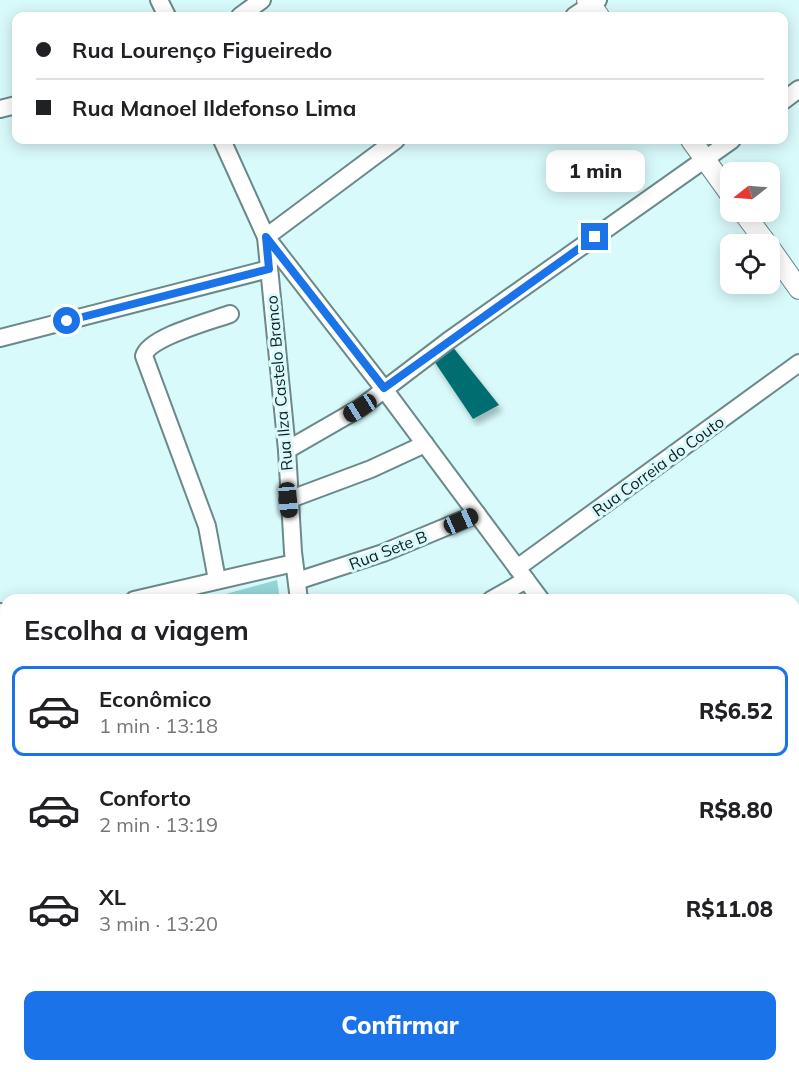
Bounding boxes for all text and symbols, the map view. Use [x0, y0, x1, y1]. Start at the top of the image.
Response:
text: Rua Lourenço Figueiredo [72, 36, 332, 64]
text: Rua Manoel Ildefonso Lima [72, 94, 356, 122]
callout: 1 min [546, 150, 644, 192]
text: 1 min [569, 158, 622, 183]
north arrow [720, 162, 780, 222]
map controls [720, 162, 780, 294]
route end [581, 223, 608, 250]
button: locate [720, 234, 780, 294]
street label: Rua Ilza Castelo Branco [261, 294, 297, 472]
route start [53, 307, 80, 334]
car [340, 391, 380, 425]
street label: Rua Correia do Couto [588, 412, 728, 520]
car [277, 481, 299, 519]
car [441, 505, 481, 537]
street label: Rua Sete B [346, 526, 430, 574]
text: Escolha a viagem [24, 613, 249, 647]
icon: car [27, 684, 81, 738]
text: Econômico [99, 685, 212, 713]
text: R$6.52 [699, 697, 773, 725]
text: 1 min · 13:18 [99, 713, 218, 738]
icon: car [27, 783, 81, 837]
text: Conforto [99, 784, 191, 812]
text: R$8.80 [699, 796, 773, 824]
text: 2 min · 13:19 [99, 812, 218, 837]
icon: car [27, 882, 81, 936]
text: XL [99, 883, 126, 911]
text: R$11.08 [686, 895, 773, 923]
text: 3 min · 13:20 [99, 911, 218, 936]
button: Confirmar [24, 991, 776, 1060]

